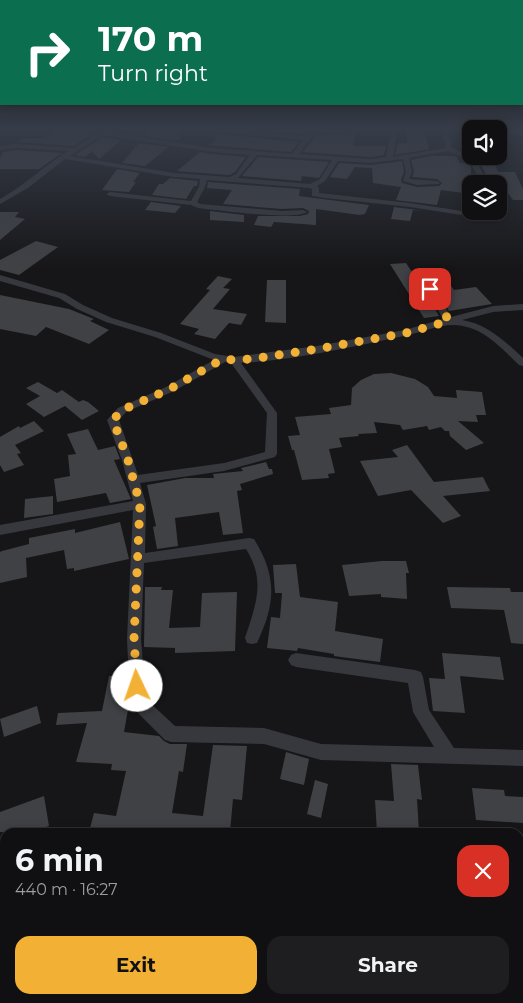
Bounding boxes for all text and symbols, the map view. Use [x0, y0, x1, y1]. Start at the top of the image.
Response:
text: 170 m [98, 17, 203, 60]
icon: right [15, 20, 80, 85]
text: Turn right [98, 60, 208, 87]
map controls [462, 120, 507, 220]
button: sound [462, 120, 507, 165]
button: layers [462, 175, 507, 220]
pin [409, 268, 451, 310]
icon: arrive [416, 275, 444, 303]
position arrow [110, 659, 162, 711]
text: 6 min [15, 842, 104, 879]
button: close [457, 845, 509, 897]
text: 440 m · 16:27 [15, 880, 118, 899]
button: Exit [15, 936, 257, 994]
button: Share [267, 936, 509, 994]

